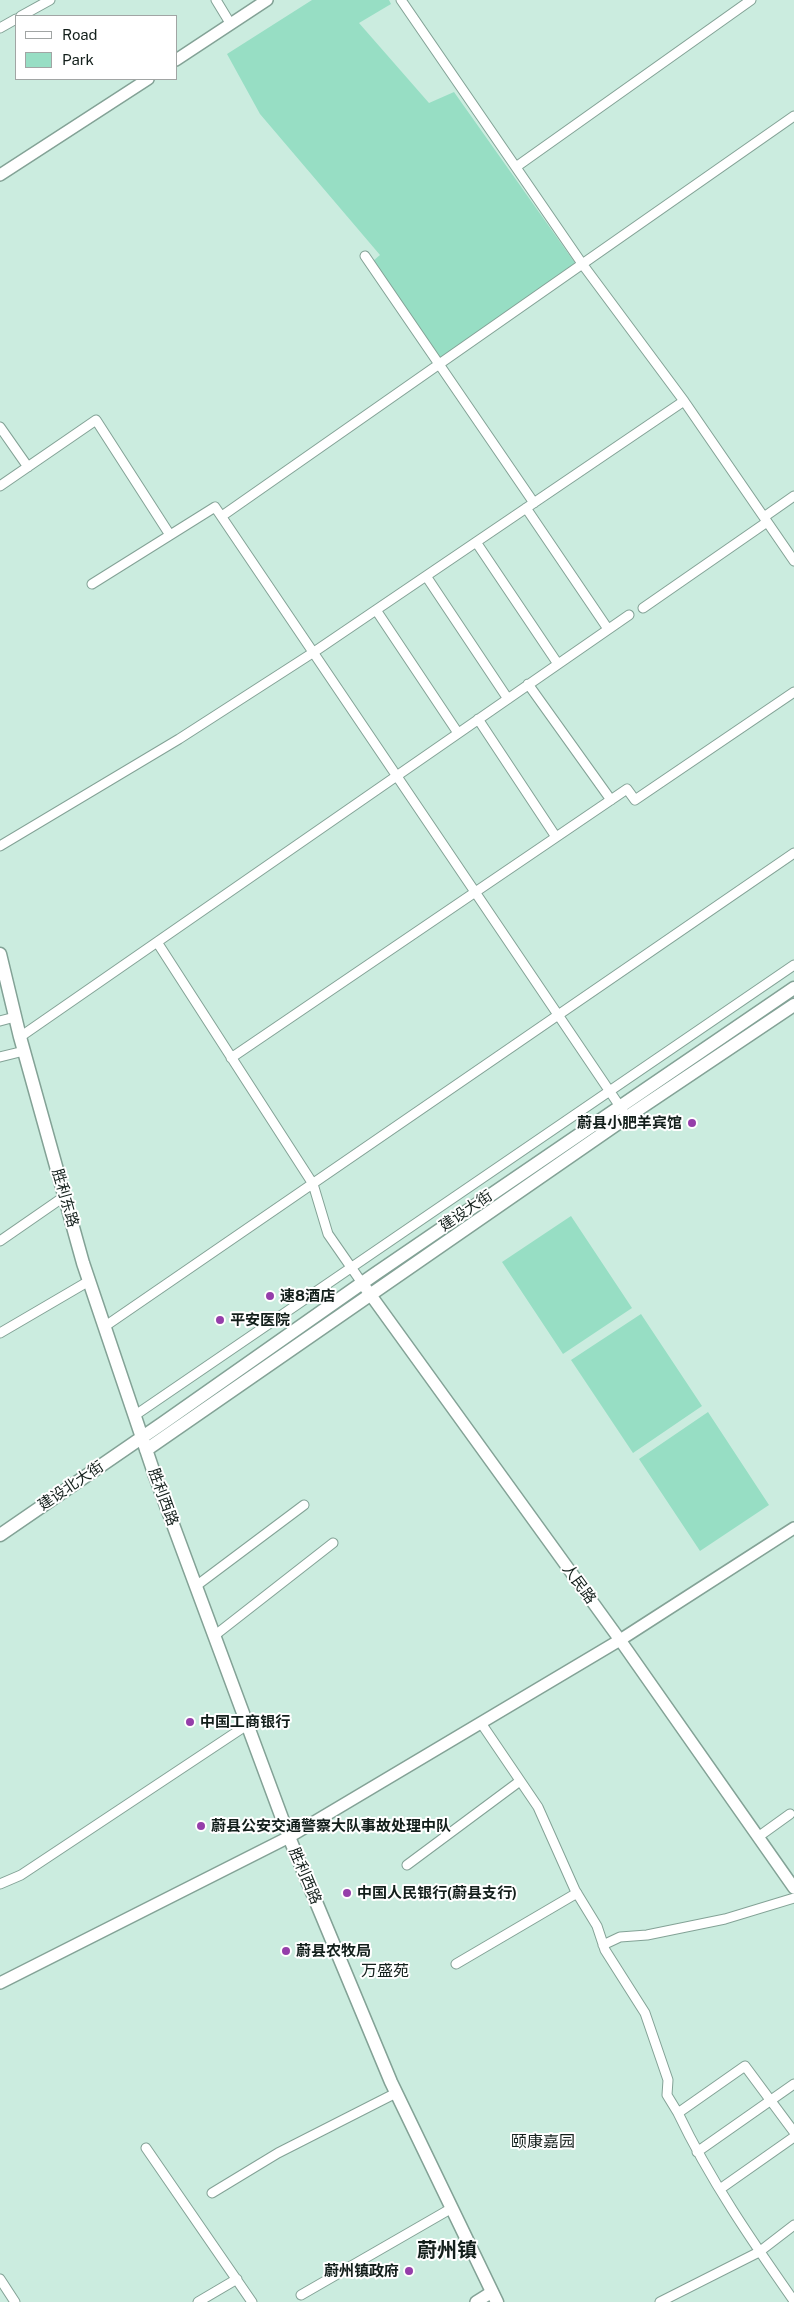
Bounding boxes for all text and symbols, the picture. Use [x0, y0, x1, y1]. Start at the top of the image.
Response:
legend [15, 15, 178, 80]
text: Road [62, 26, 98, 43]
text: Park [62, 51, 94, 68]
place label: 蔚县小肥羊宾馆 [577, 1114, 682, 1132]
marker: 蔚县小肥羊宾馆 [686, 1117, 698, 1129]
street label: 胜利东路 [48, 1167, 82, 1229]
street label: 建设大街 [436, 1187, 496, 1235]
place label: 速8酒店 [280, 1287, 335, 1305]
marker: 速8酒店 [264, 1290, 276, 1302]
place label: 平安医院 [230, 1311, 290, 1329]
marker: 平安医院 [214, 1314, 226, 1326]
street label: 建设北大街 [35, 1458, 107, 1514]
street label: 胜利西路 [144, 1466, 182, 1528]
street label: 人民路 [558, 1561, 600, 1607]
place label: 中国工商银行 [200, 1713, 290, 1731]
marker: 中国工商银行 [184, 1716, 196, 1728]
place label: 蔚县公安交通警察大队事故处理中队 [211, 1817, 451, 1835]
marker: 蔚县公安交通警察大队事故处理中队 [195, 1820, 207, 1832]
street label: 胜利西路 [285, 1845, 325, 1907]
place label: 中国人民银行(蔚县支行) [357, 1884, 517, 1902]
marker: 中国人民银行(蔚县支行) [341, 1887, 353, 1899]
place label: 蔚县农牧局 [296, 1942, 371, 1960]
marker: 蔚县农牧局 [280, 1945, 292, 1957]
district label: 万盛苑 [361, 1961, 409, 1981]
district label: 颐康嘉园 [511, 2132, 575, 2152]
district label: 蔚州镇 [417, 2239, 477, 2263]
place label: 蔚州镇政府 [324, 2262, 399, 2280]
marker: 蔚州镇政府 [403, 2265, 415, 2277]

